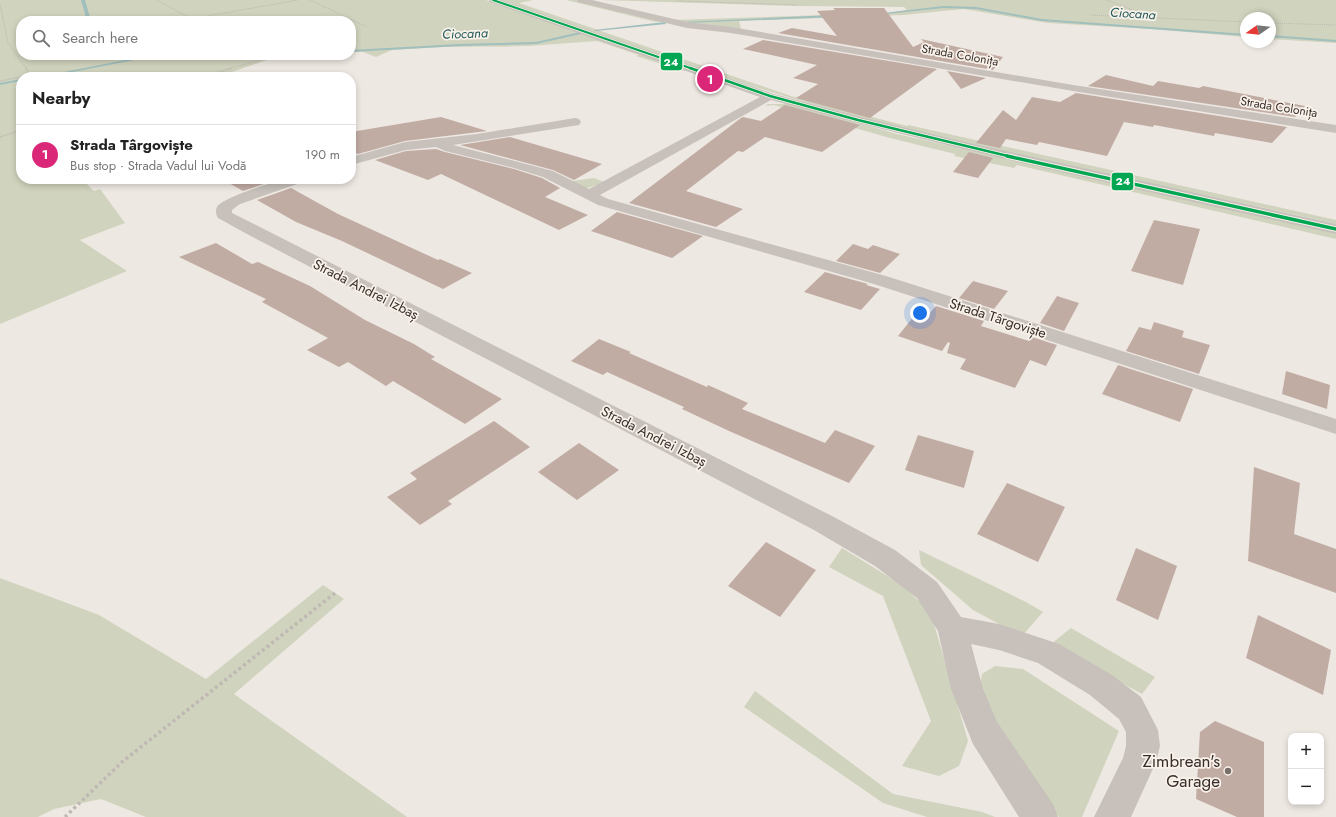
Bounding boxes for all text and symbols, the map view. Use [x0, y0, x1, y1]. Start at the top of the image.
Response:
water label: Ciocana [1109, 2, 1156, 25]
north arrow [1240, 12, 1276, 48]
search box [16, 16, 356, 60]
water label: Ciocana [442, 23, 488, 44]
icon: search [30, 27, 52, 49]
text: Search here [62, 27, 138, 49]
street label: Strada Colonița [920, 39, 1000, 71]
line badge: 24 [660, 52, 683, 71]
text: 24 [664, 54, 679, 70]
pin: 1 [697, 64, 723, 94]
text: Nearby [32, 86, 90, 110]
street label: Strada Colonița [1239, 92, 1319, 122]
text: Strada Târgoviște [70, 134, 193, 156]
text: 1 [42, 145, 48, 164]
text: 190 m [305, 145, 340, 164]
text: Bus stop · Strada Vadul lui Vodă [70, 156, 246, 175]
line badge: 24 [1111, 172, 1134, 191]
text: 24 [1116, 173, 1131, 189]
street label: Strada Andrei Izbaș [309, 254, 423, 325]
street label: Strada Târgoviște [947, 293, 1049, 344]
your location [910, 303, 930, 323]
street label: Strada Andrei Izbaș [597, 401, 711, 472]
map controls [1288, 733, 1324, 805]
button: + [1288, 733, 1324, 769]
place label: Zimbrean's Garage [1142, 749, 1220, 793]
marker: Zimbrean's Garage [1223, 766, 1233, 776]
button: − [1288, 769, 1324, 805]

